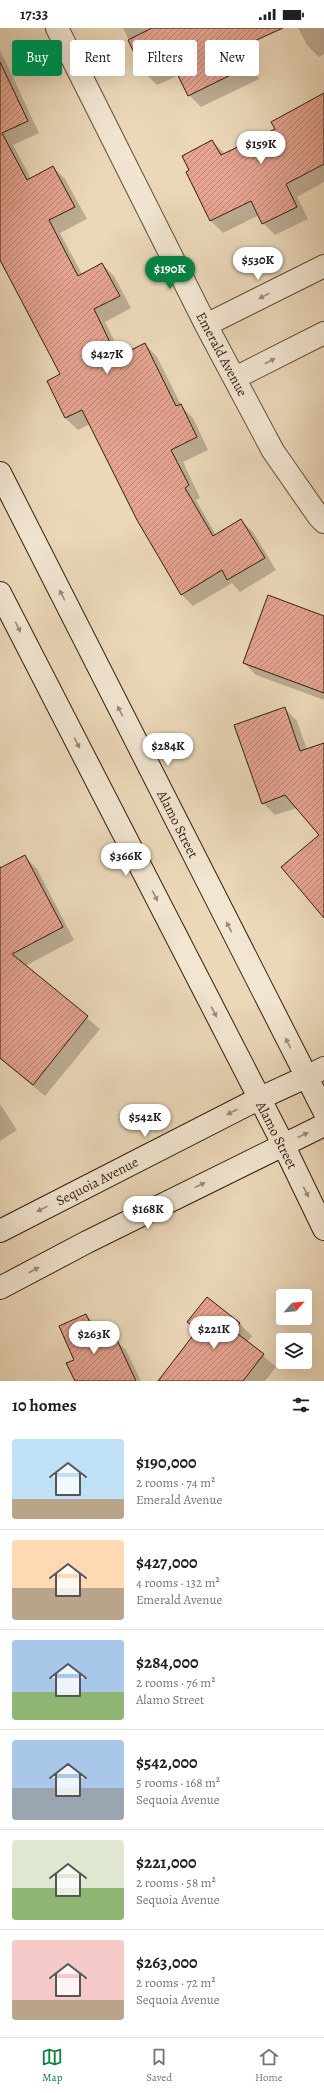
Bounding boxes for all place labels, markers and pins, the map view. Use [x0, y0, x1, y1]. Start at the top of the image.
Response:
pin: $159K [233, 131, 289, 165]
pin: $530K [230, 247, 286, 281]
pin: $190K [142, 256, 198, 290]
pin: $427K [79, 341, 135, 375]
pin: $284K [140, 733, 196, 767]
pin: $366K [98, 843, 154, 877]
pin: $542K [117, 1104, 173, 1138]
pin: $168K [120, 1196, 176, 1230]
pin: $221K [186, 1316, 242, 1350]
pin: $263K [66, 1321, 122, 1355]

